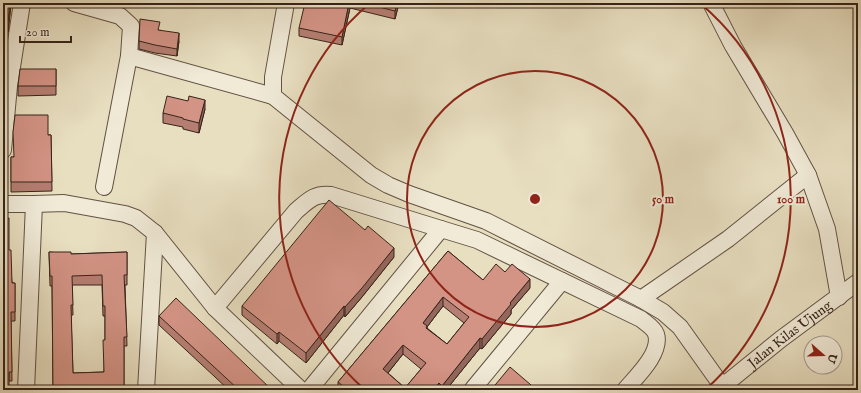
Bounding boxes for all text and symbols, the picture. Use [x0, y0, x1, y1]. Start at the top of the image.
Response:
scale bar [20, 18, 71, 44]
text: 20 m [26, 25, 49, 40]
centre of rings [528, 192, 542, 206]
text: 50 m [652, 192, 675, 207]
text: 100 m [777, 192, 806, 207]
street label: Jalan Kilas Ujung [745, 297, 835, 371]
north arrow [803, 335, 843, 375]

